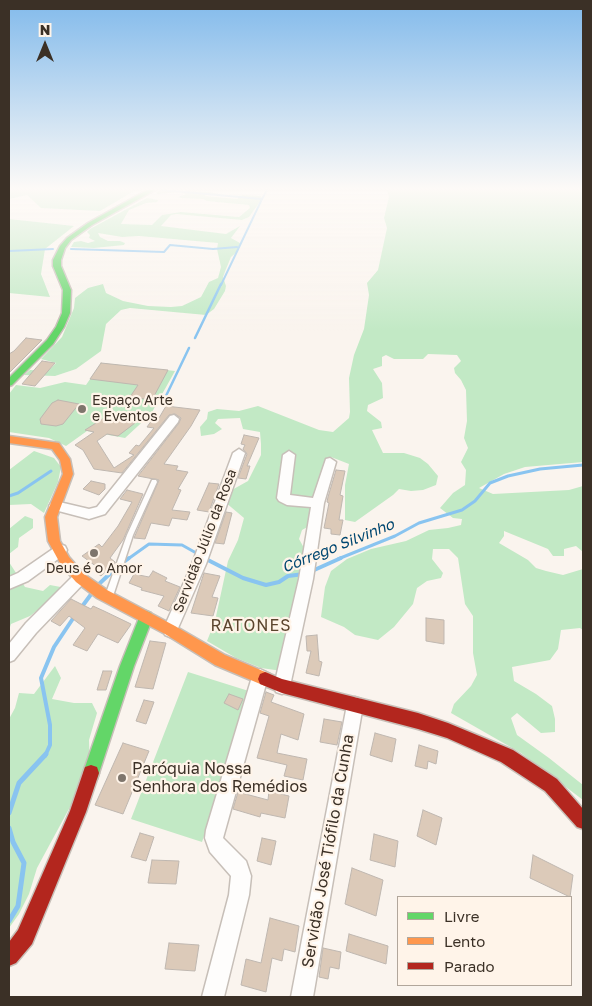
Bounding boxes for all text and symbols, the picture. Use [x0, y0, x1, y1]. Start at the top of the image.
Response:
north arrow [20, 20, 70, 70]
text: N [40, 21, 50, 38]
place label: Espaço Arte e Eventos [92, 393, 173, 426]
marker: Espaço Arte e Eventos [76, 403, 88, 415]
street label: Servidão Júlio da Rosa [170, 467, 240, 615]
water label: Córrego Silvinho [279, 515, 397, 577]
marker: Deus é o Amor [88, 547, 100, 559]
place label: Deus é o Amor [46, 561, 142, 577]
district label: RATONES [210, 616, 292, 636]
street label: Servidão José Tiófilo da Cunha [298, 733, 358, 969]
place label: Paróquia Nossa Senhora dos Remédios [132, 759, 307, 797]
marker: Paróquia Nossa Senhora dos Remédios [116, 772, 128, 784]
legend [397, 896, 572, 986]
text: Livre [444, 907, 479, 925]
text: Lento [444, 932, 485, 950]
text: Parado [444, 957, 495, 975]

